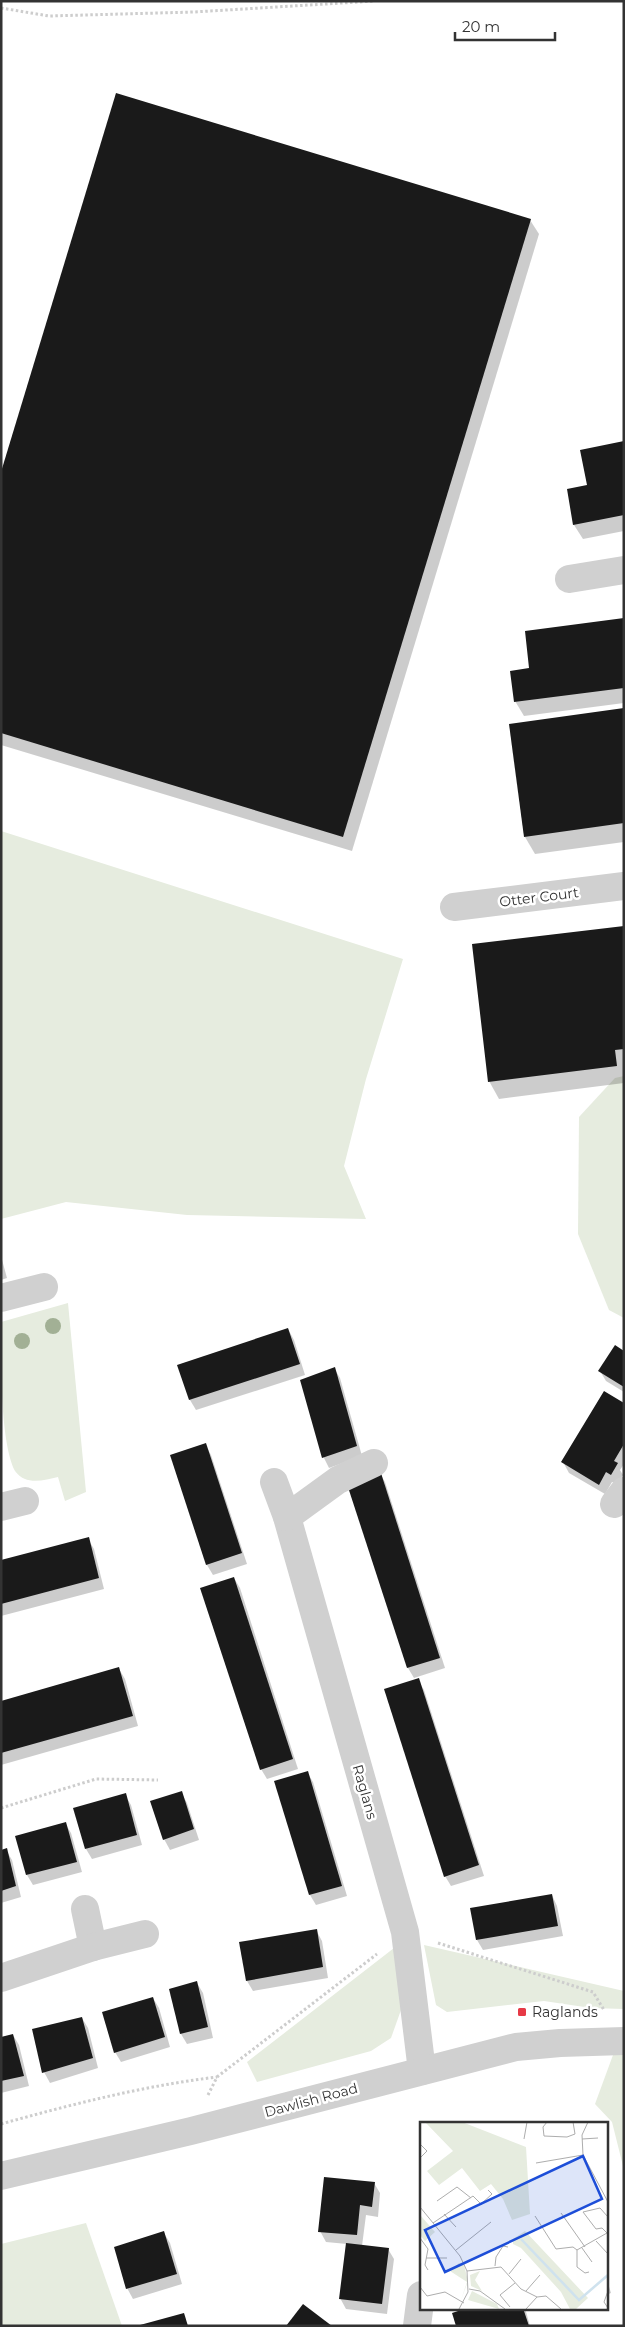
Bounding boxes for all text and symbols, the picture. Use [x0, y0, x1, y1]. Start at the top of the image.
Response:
scale bar [455, 10, 555, 42]
text: 20 m [462, 17, 500, 36]
street label: Otter Court [498, 883, 580, 911]
street label: Raglans [349, 1762, 381, 1822]
place label: Raglands [532, 2003, 598, 2021]
marker: Raglands [516, 2006, 528, 2018]
street label: Dawlish Road [262, 2079, 360, 2121]
inset map [420, 2122, 608, 2310]

